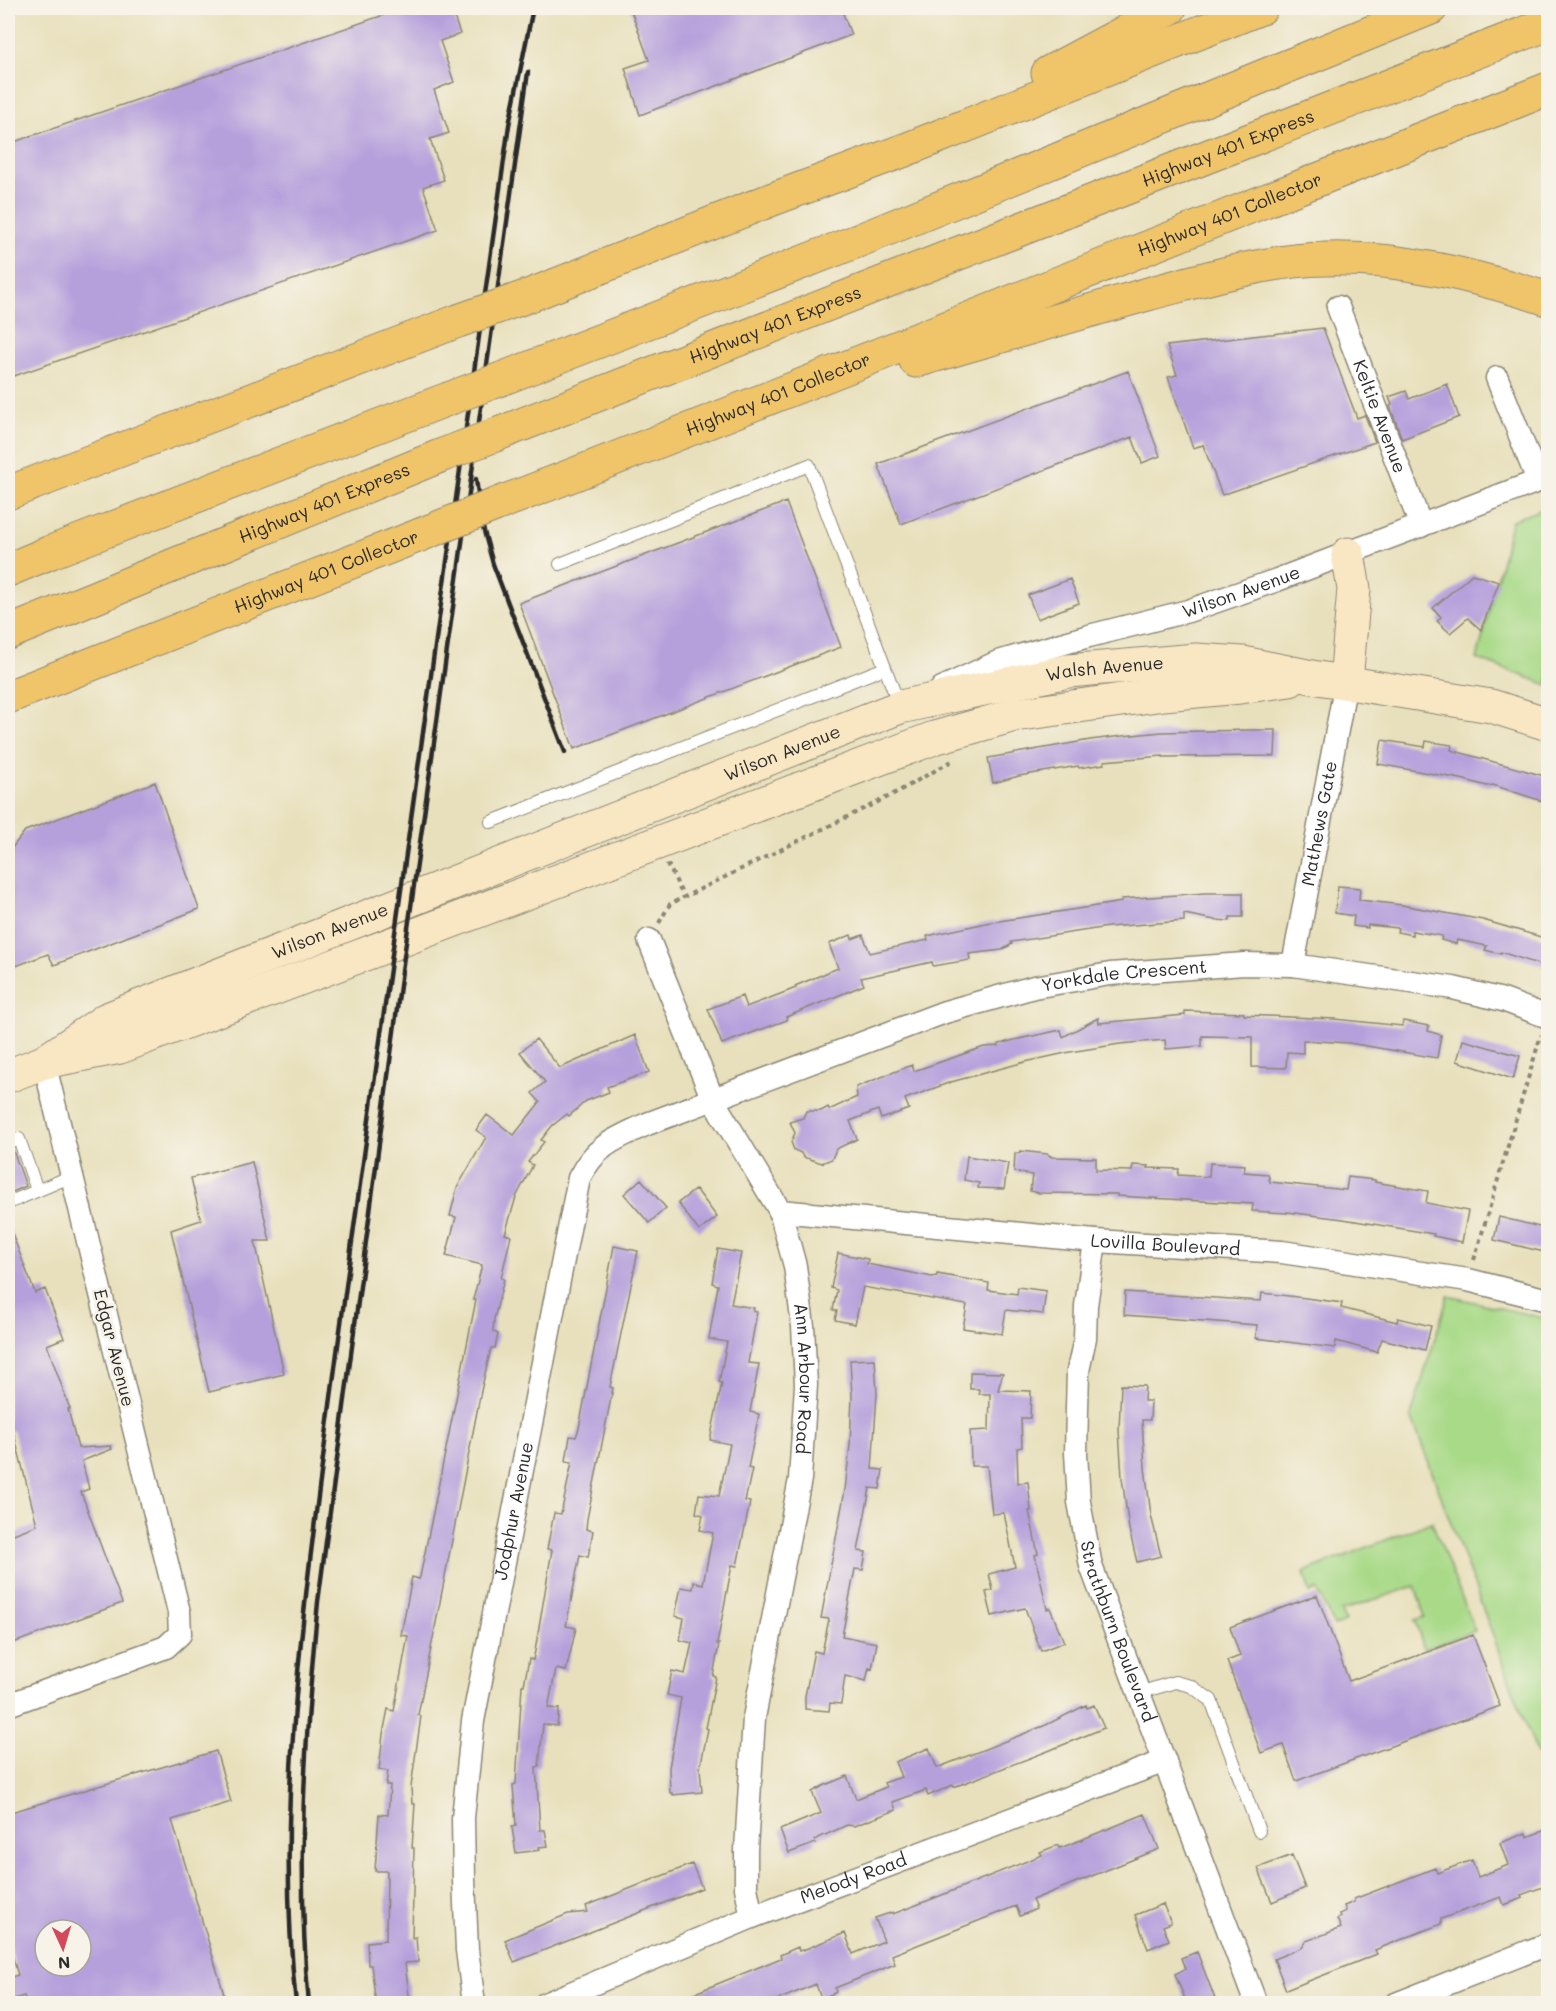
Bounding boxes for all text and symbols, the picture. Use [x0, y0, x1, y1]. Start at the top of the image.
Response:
street label: Highway 401 Express [1138, 103, 1317, 192]
street label: Highway 401 Collector [1134, 166, 1325, 261]
street label: Highway 401 Express [685, 279, 865, 369]
street label: Highway 401 Collector [682, 346, 874, 441]
street label: Keltie Avenue [1348, 356, 1413, 476]
street label: Highway 401 Express [235, 457, 413, 548]
street label: Highway 401 Collector [230, 524, 422, 618]
street label: Wilson Avenue [1179, 559, 1303, 623]
street label: Walsh Avenue [1043, 650, 1165, 686]
street label: Wilson Avenue [720, 719, 844, 786]
street label: Mathews Gate [1295, 759, 1342, 888]
street label: Wilson Avenue [268, 897, 392, 964]
street label: Yorkdale Crescent [1039, 954, 1208, 997]
street label: Lovilla Boulevard [1090, 1228, 1241, 1261]
street label: Edgar Avenue [89, 1286, 141, 1409]
street label: Ann Arbour Road [789, 1301, 819, 1455]
street label: Jodphur Avenue [488, 1440, 538, 1582]
street label: Strathburn Boulevard [1076, 1539, 1162, 1725]
street label: Melody Road [796, 1847, 910, 1909]
north arrow [33, 1918, 93, 1978]
text: N [57, 1953, 71, 1974]

